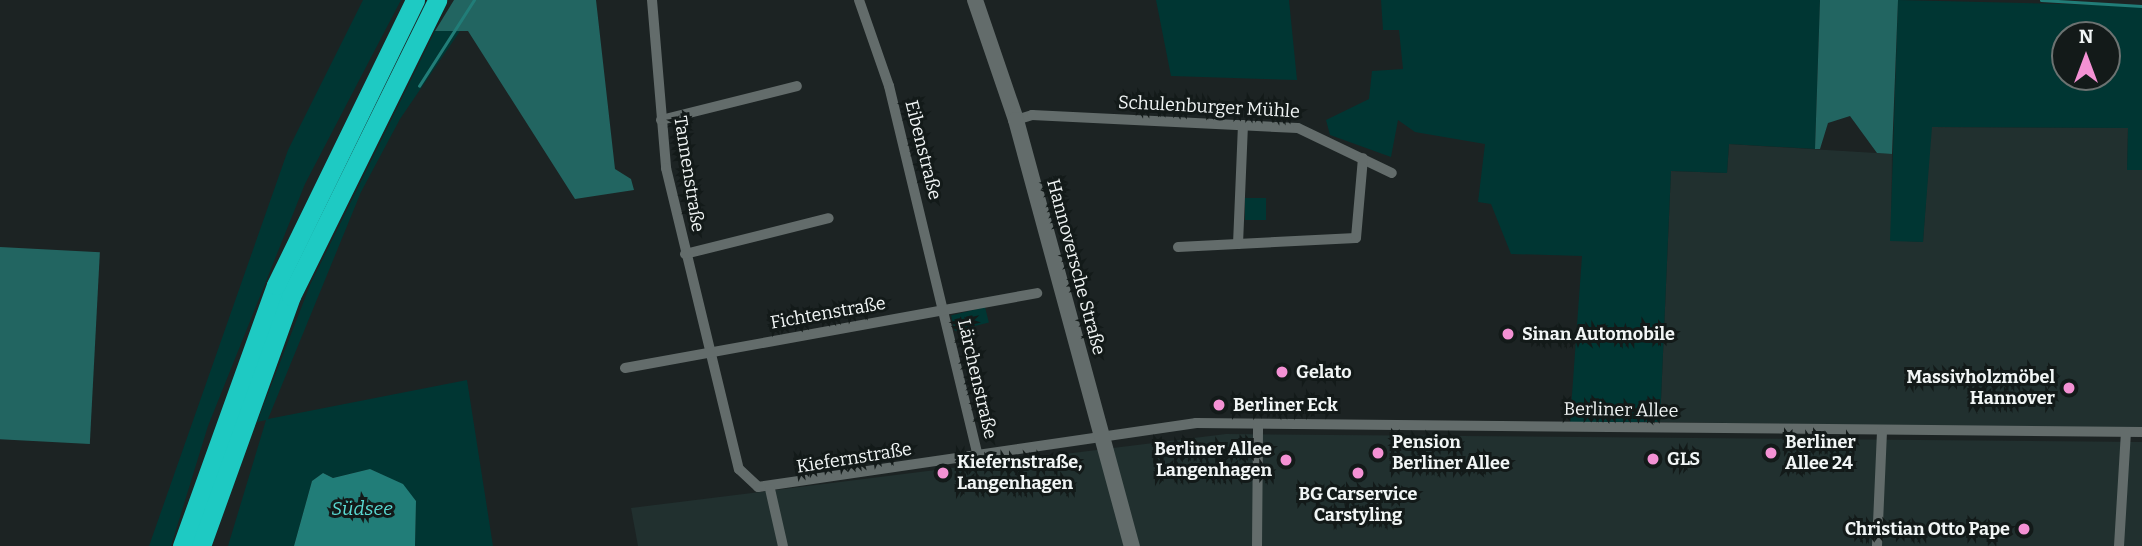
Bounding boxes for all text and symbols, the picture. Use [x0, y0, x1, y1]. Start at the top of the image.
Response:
north arrow [2051, 21, 2121, 91]
text: N [2079, 25, 2093, 48]
street label: Schulenburger Mühle [1118, 91, 1300, 123]
street label: Eibenstraße [900, 98, 946, 202]
street label: Tannenstraße [669, 114, 709, 234]
street label: Hannoversche Straße [1042, 177, 1110, 357]
street label: Fichtenstraße [769, 292, 887, 334]
street label: Lärchenstraße [953, 317, 1001, 441]
place label: Sinan Automobile [1522, 323, 1675, 345]
marker: Sinan Automobile [1500, 326, 1516, 342]
place label: Gelato [1296, 361, 1352, 383]
marker: Gelato [1274, 364, 1290, 380]
place label: Massivholzmöbel Hannover [1906, 367, 2055, 410]
marker: Massivholzmöbel Hannover [2061, 380, 2077, 396]
place label: Berliner Eck [1233, 394, 1338, 416]
marker: Berliner Eck [1211, 397, 1227, 413]
street label: Berliner Allee [1563, 398, 1679, 422]
place label: Pension Berliner Allee [1392, 432, 1510, 474]
place label: Berliner Allee 24 [1785, 432, 1856, 474]
street label: Kiefernstraße [795, 438, 913, 478]
place label: Berliner Allee Langenhagen [1154, 439, 1272, 482]
marker: Pension Berliner Allee [1370, 445, 1386, 461]
marker: Berliner Allee 24 [1763, 445, 1779, 461]
place label: GLS [1667, 448, 1700, 470]
marker: GLS [1645, 451, 1661, 467]
place label: Kiefernstraße, Langenhagen [957, 452, 1083, 494]
marker: Berliner Allee Langenhagen [1278, 452, 1294, 468]
marker: Kiefernstraße, Langenhagen [935, 465, 951, 481]
marker: BG Carservice Carstyling [1350, 465, 1366, 481]
place label: BG Carservice Carstyling [1299, 484, 1417, 526]
water label: Südsee [331, 498, 393, 520]
place label: Christian Otto Pape [1845, 518, 2010, 540]
marker: Christian Otto Pape [2016, 521, 2032, 537]

